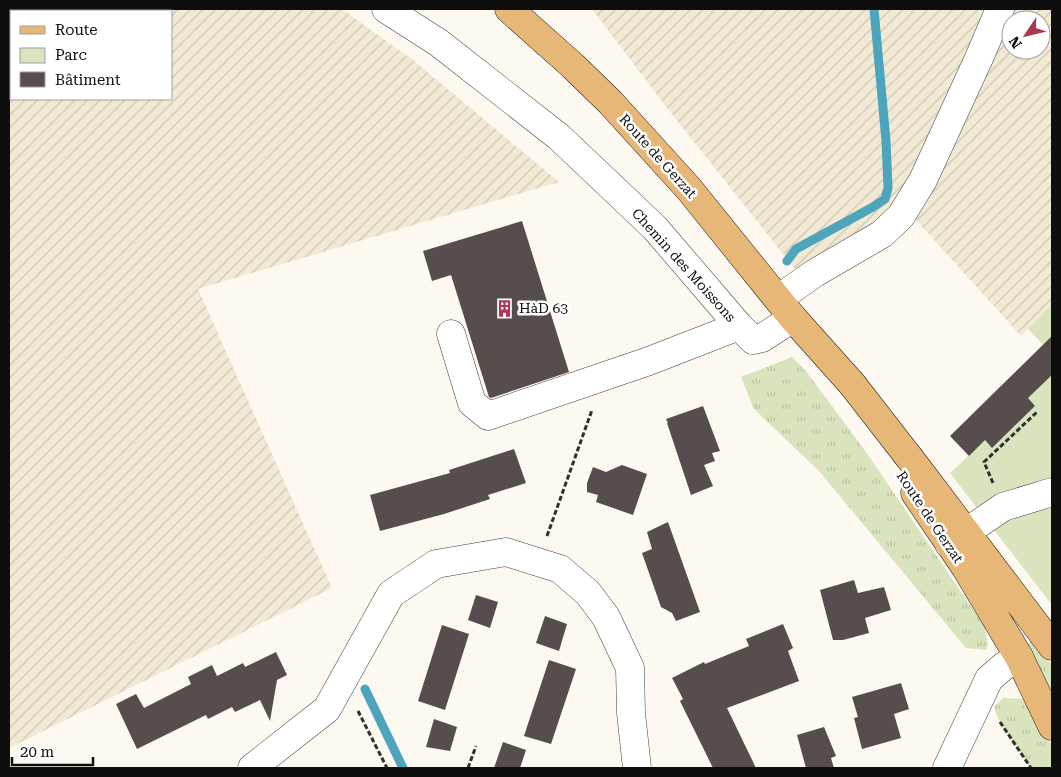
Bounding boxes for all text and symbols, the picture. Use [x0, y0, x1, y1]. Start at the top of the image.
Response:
legend [10, 10, 172, 100]
north arrow [1001, 10, 1051, 60]
text: Route [55, 21, 97, 39]
text: N [1006, 33, 1025, 51]
text: Parc [55, 46, 87, 64]
text: Bâtiment [55, 71, 121, 89]
street label: Route de Gerzat [616, 111, 700, 201]
street label: Chemin des Moissons [629, 205, 739, 325]
building icon: HàD 63 [495, 298, 515, 318]
place label: HàD 63 [519, 300, 568, 316]
street label: Route de Gerzat [893, 468, 967, 566]
scale bar [12, 734, 94, 766]
text: 20 m [20, 743, 55, 761]

